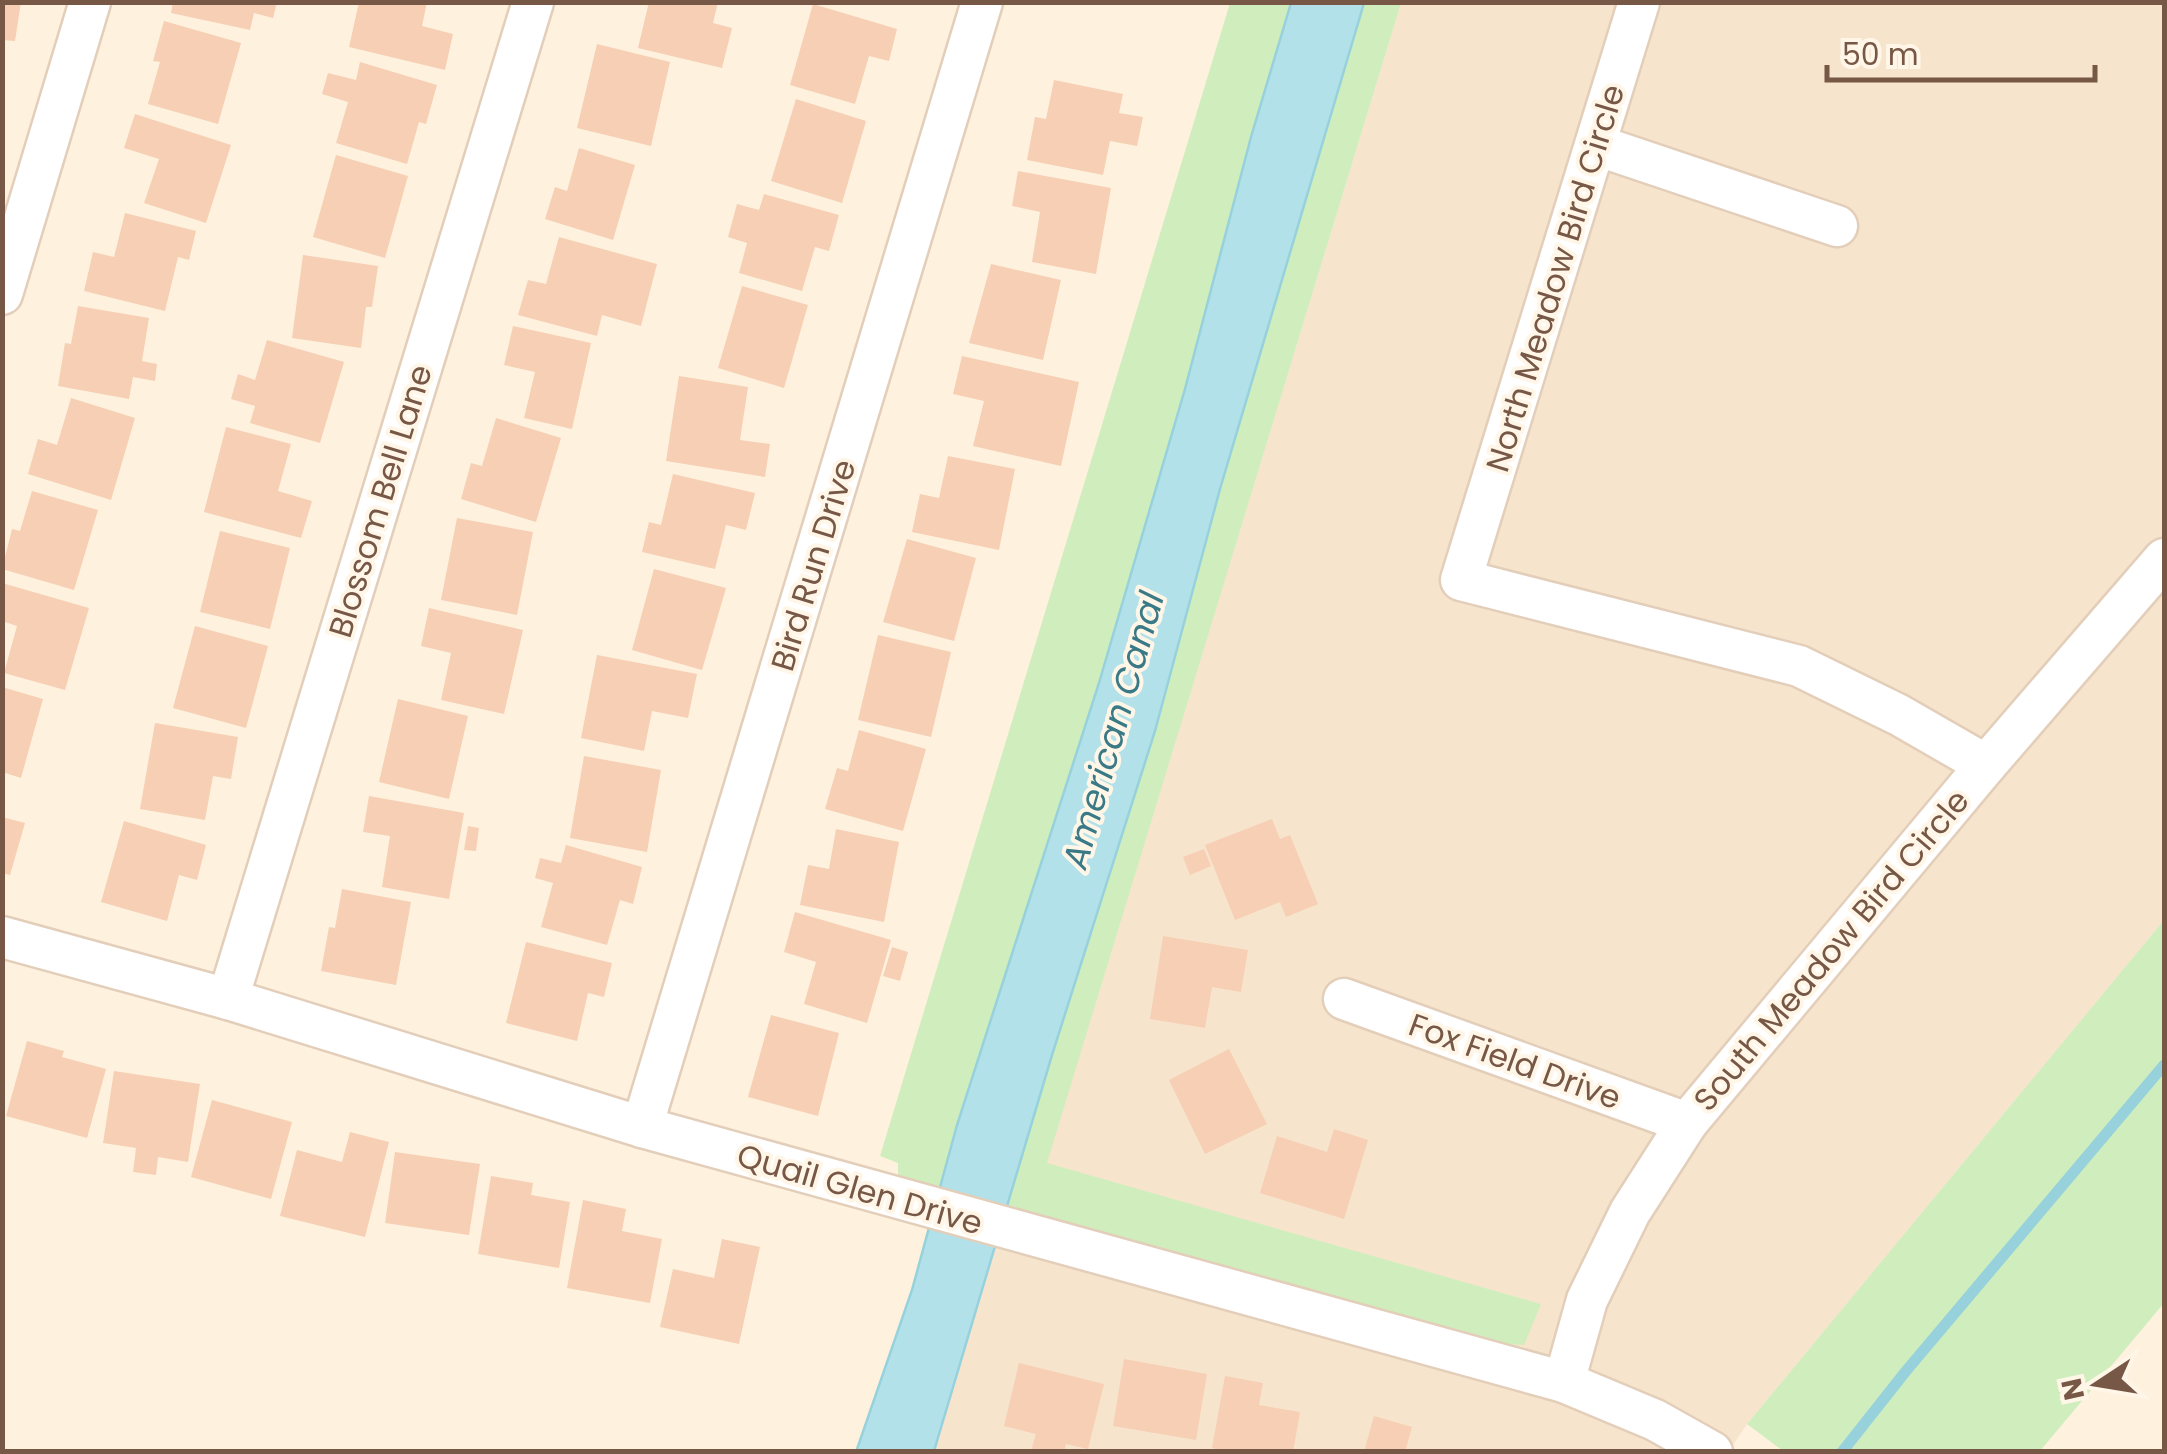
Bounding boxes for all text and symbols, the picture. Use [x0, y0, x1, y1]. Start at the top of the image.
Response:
scale bar [1827, 20, 2094, 82]
text: 50 m [1842, 33, 1919, 76]
street label: North Meadow Bird Circle [1475, 79, 1635, 477]
street label: Blossom Bell Lane [317, 359, 443, 643]
street label: Bird Run Drive [759, 454, 867, 676]
water label: American Canal [1050, 585, 1176, 875]
street label: South Meadow Bird Circle [1683, 779, 1979, 1121]
street label: Fox Field Drive [1403, 1002, 1627, 1120]
street label: Quail Glen Drive [732, 1132, 988, 1246]
north arrow [2047, 1334, 2147, 1434]
text: N [2052, 1375, 2094, 1403]

